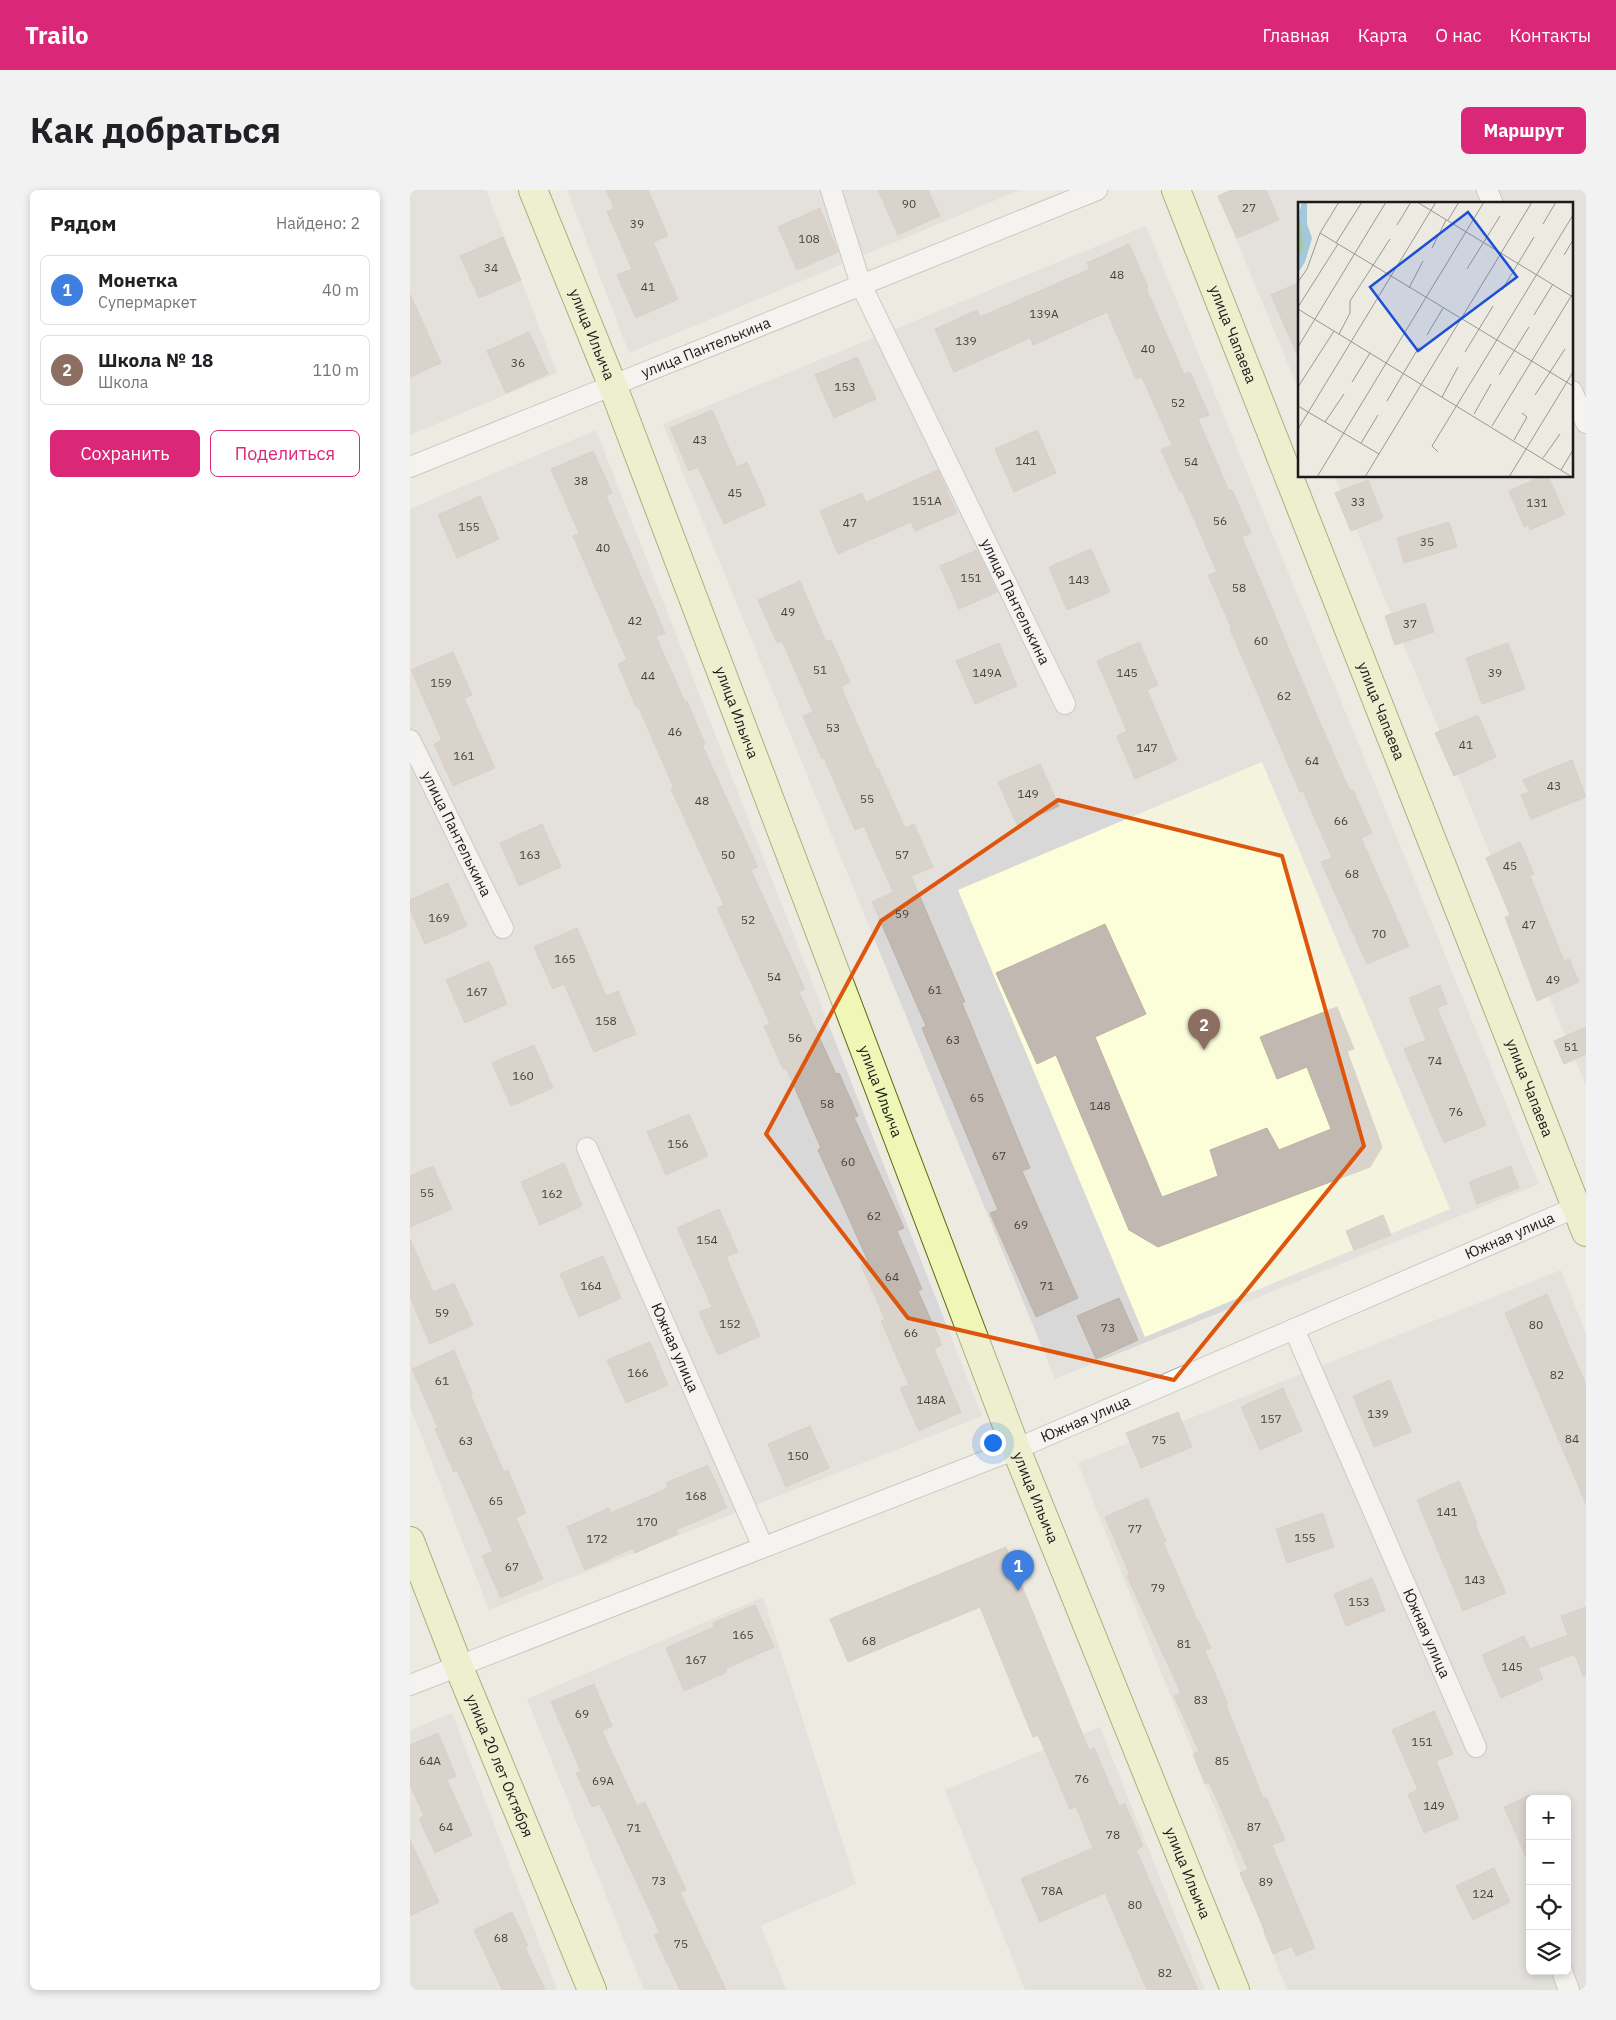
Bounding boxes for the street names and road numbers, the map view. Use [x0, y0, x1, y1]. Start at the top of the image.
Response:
street label: улица Чапаева [1205, 282, 1261, 386]
street label: улица Ильича [565, 286, 619, 383]
street label: улица Пантелькина [638, 313, 773, 382]
street label: улица Пантелькина [977, 536, 1054, 668]
street label: улица Чапаева [1354, 659, 1409, 763]
street label: улица Ильича [711, 664, 763, 761]
street label: улица Пантелькина [418, 768, 496, 900]
street label: улица Чапаева [1502, 1036, 1558, 1140]
street label: улица Ильича [855, 1042, 907, 1140]
street label: Южная улица [1462, 1208, 1557, 1263]
street label: Южная улица [647, 1300, 703, 1395]
street label: Южная улица [1038, 1391, 1133, 1446]
street label: улица Ильича [1009, 1449, 1063, 1546]
street label: Южная улица [1399, 1585, 1455, 1681]
street label: улица 20 лет Октября [462, 1691, 538, 1840]
street label: улица Ильича [1161, 1824, 1215, 1921]

